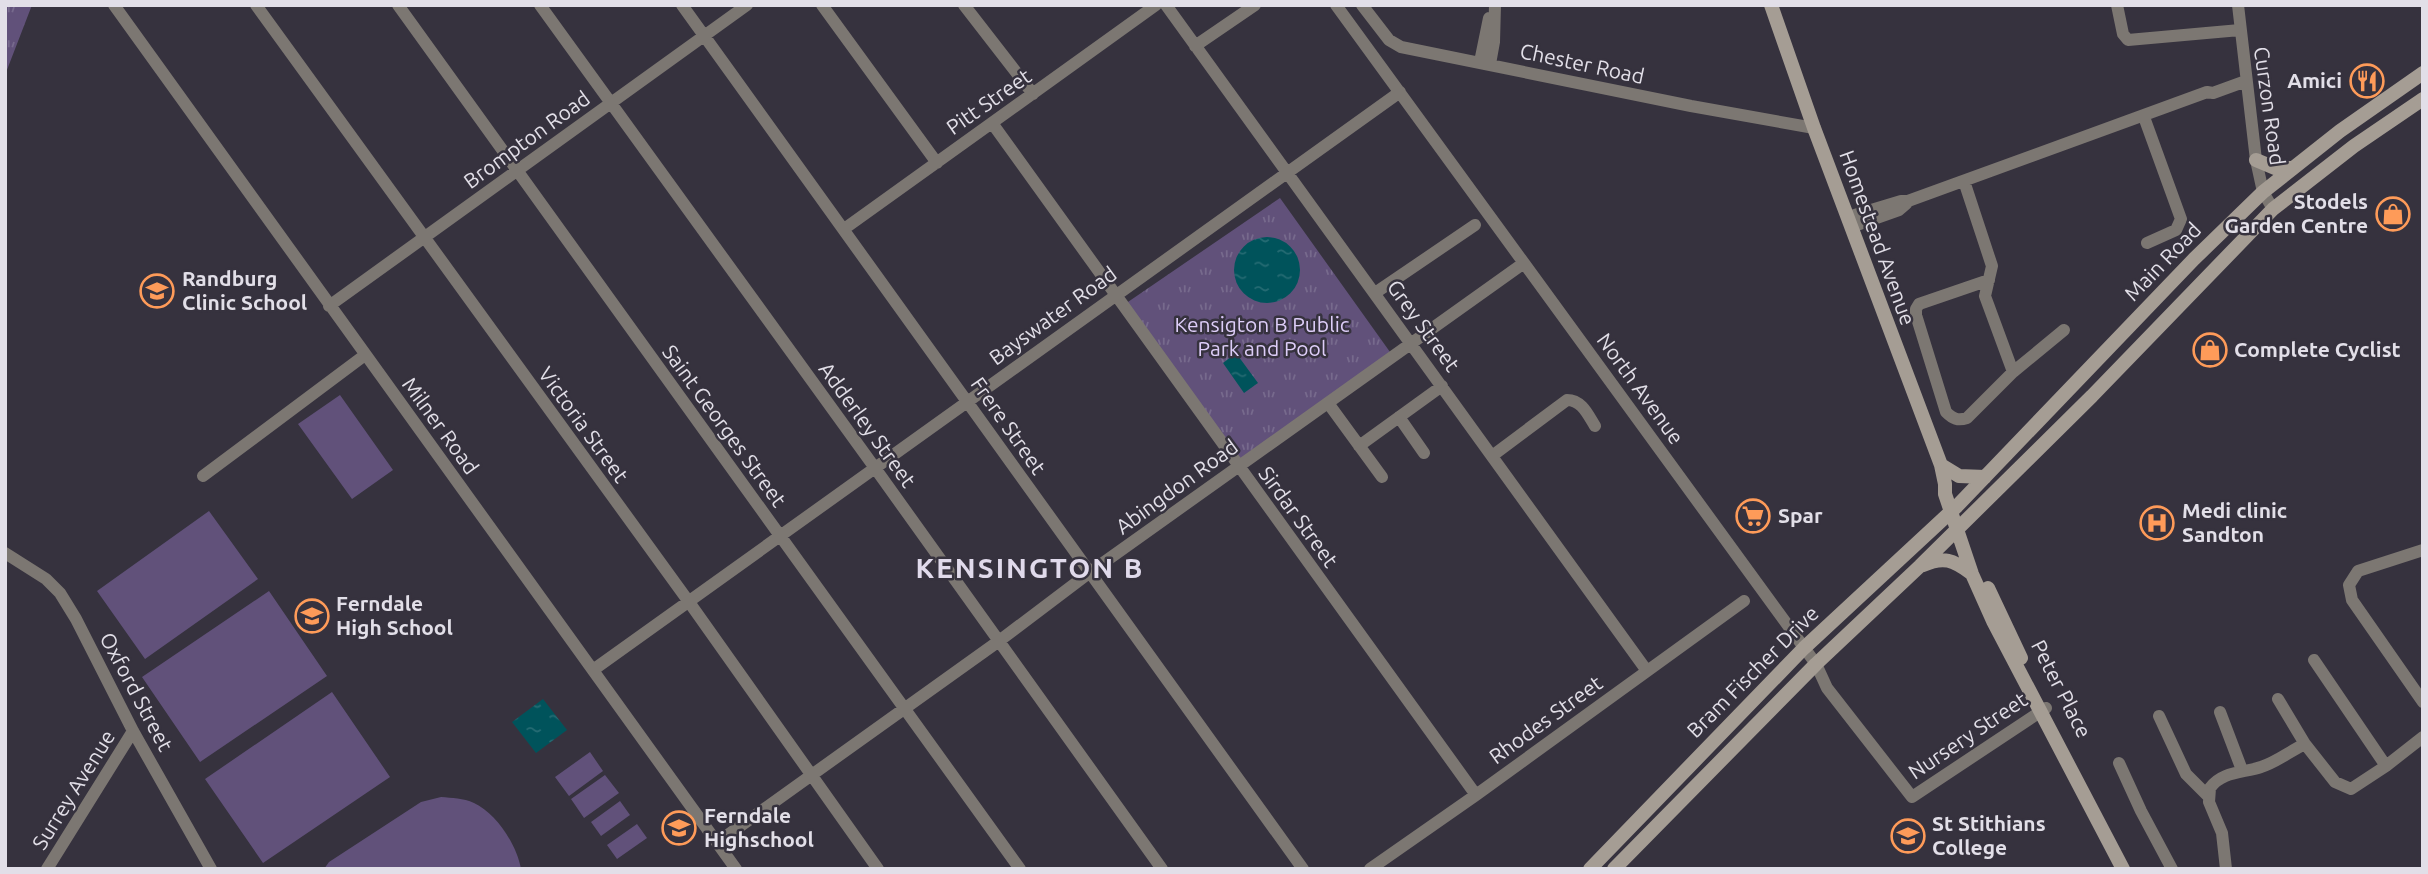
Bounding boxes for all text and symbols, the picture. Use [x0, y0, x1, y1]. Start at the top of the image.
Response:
street label: Chester Road [1518, 38, 1647, 88]
street label: Curzon Road [2250, 45, 2290, 167]
restaurant icon: Amici [2348, 62, 2386, 100]
street label: Pitt Street [942, 63, 1035, 139]
place label: Amici [2287, 68, 2342, 92]
street label: Brompton Road [459, 85, 594, 193]
street label: Homestead Avenue [1835, 147, 1921, 328]
place label: Stodels Garden Centre [2224, 189, 2368, 237]
shop icon: Stodels Garden Centre [2374, 195, 2412, 233]
street label: Main Road [2119, 217, 2205, 305]
street label: Bayswater Road [984, 261, 1121, 369]
place label: Randburg Clinic School [182, 266, 307, 314]
school or university icon: Randburg Clinic School [138, 272, 176, 310]
street label: Grey Street [1383, 275, 1465, 376]
park label: Kensigton B Public Park and Pool [1174, 312, 1350, 360]
street label: North Avenue [1593, 328, 1689, 448]
shop icon: Complete Cyclist [2191, 331, 2229, 369]
place label: Complete Cyclist [2234, 337, 2401, 361]
street label: Saint Georges Street [658, 340, 792, 511]
street label: Adderley Street [814, 357, 921, 492]
street label: Victoria Street [534, 362, 634, 487]
street label: Milner Road [398, 372, 484, 478]
street label: Frere Street [967, 372, 1051, 479]
street label: Abingdon Road [1111, 434, 1242, 538]
street label: Sirdar Street [1254, 461, 1343, 571]
supermarket icon: Spar [1734, 497, 1772, 535]
place label: Medi clinic Sandton [2182, 498, 2287, 546]
place label: Spar [1778, 503, 1823, 527]
hospital icon: Medi clinic Sandton [2138, 504, 2176, 542]
district label: KENSINGTON B [916, 552, 1144, 583]
place label: Ferndale High School [336, 591, 453, 639]
school or university icon: Ferndale High School [293, 597, 331, 635]
street label: Bram Fischer Drive [1682, 601, 1823, 742]
street label: Oxford Street [96, 628, 178, 755]
street label: Peter Place [2027, 636, 2097, 741]
street label: Rhodes Street [1484, 670, 1607, 768]
street label: Nursery Street [1904, 687, 2031, 784]
street label: Surrey Avenue [27, 725, 119, 854]
place label: Ferndale Highschool [704, 803, 814, 851]
school or university icon: Ferndale Highschool [660, 809, 698, 847]
place label: St Stithians College [1932, 811, 2046, 859]
school or university icon: St Stithians College [1889, 817, 1927, 855]

